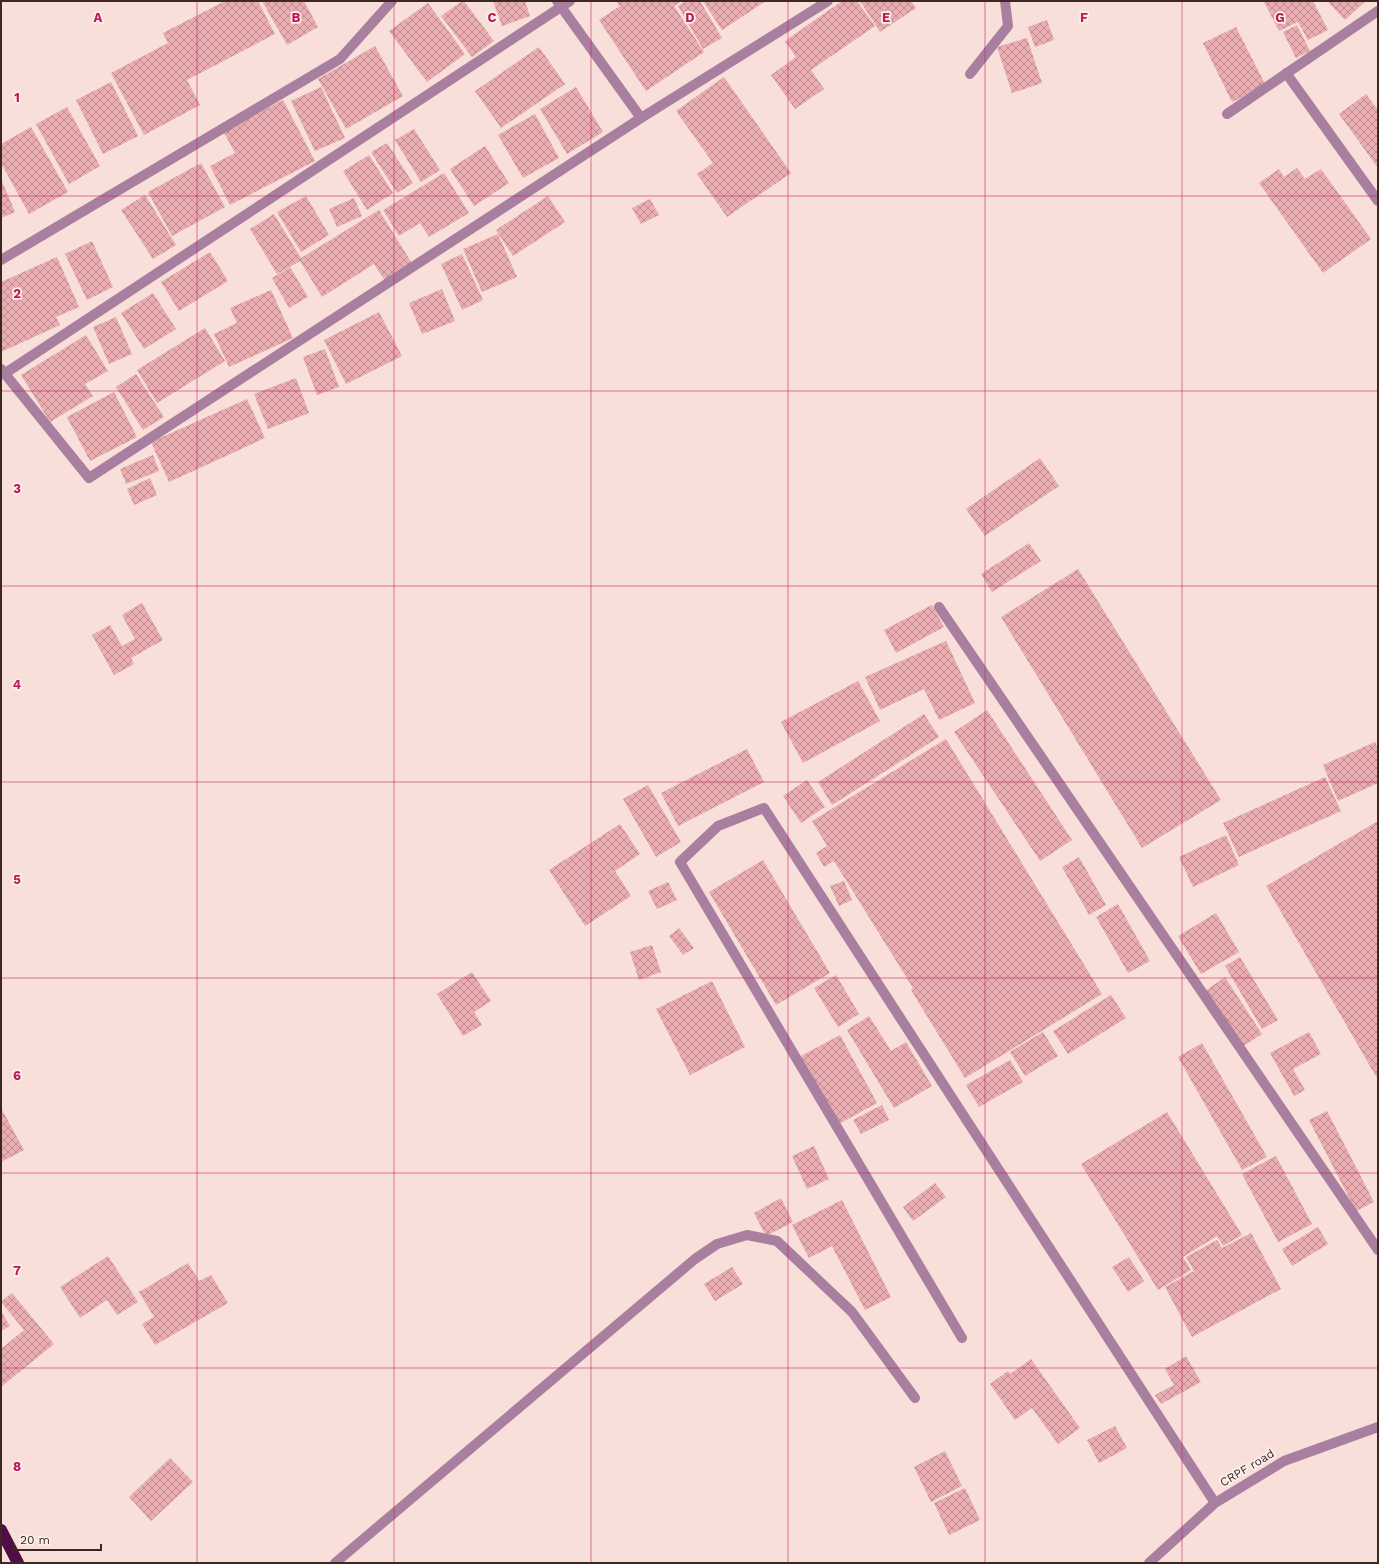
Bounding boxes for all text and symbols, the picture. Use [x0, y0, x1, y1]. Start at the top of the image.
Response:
text: A [94, 10, 103, 25]
text: B [292, 10, 301, 25]
text: C [488, 10, 497, 25]
text: D [685, 10, 695, 25]
text: E [882, 10, 890, 25]
text: F [1080, 10, 1088, 25]
text: G [1275, 10, 1285, 25]
text: 1 [14, 90, 20, 105]
text: 2 [13, 286, 21, 301]
text: 3 [13, 481, 21, 496]
text: 4 [13, 677, 22, 692]
text: 5 [13, 872, 21, 887]
text: 6 [13, 1068, 21, 1083]
text: 7 [13, 1263, 21, 1278]
street label: CRPF road [1217, 1446, 1277, 1490]
text: 8 [13, 1459, 21, 1474]
scale bar [14, 1526, 101, 1552]
text: 20 m [20, 1533, 50, 1547]

